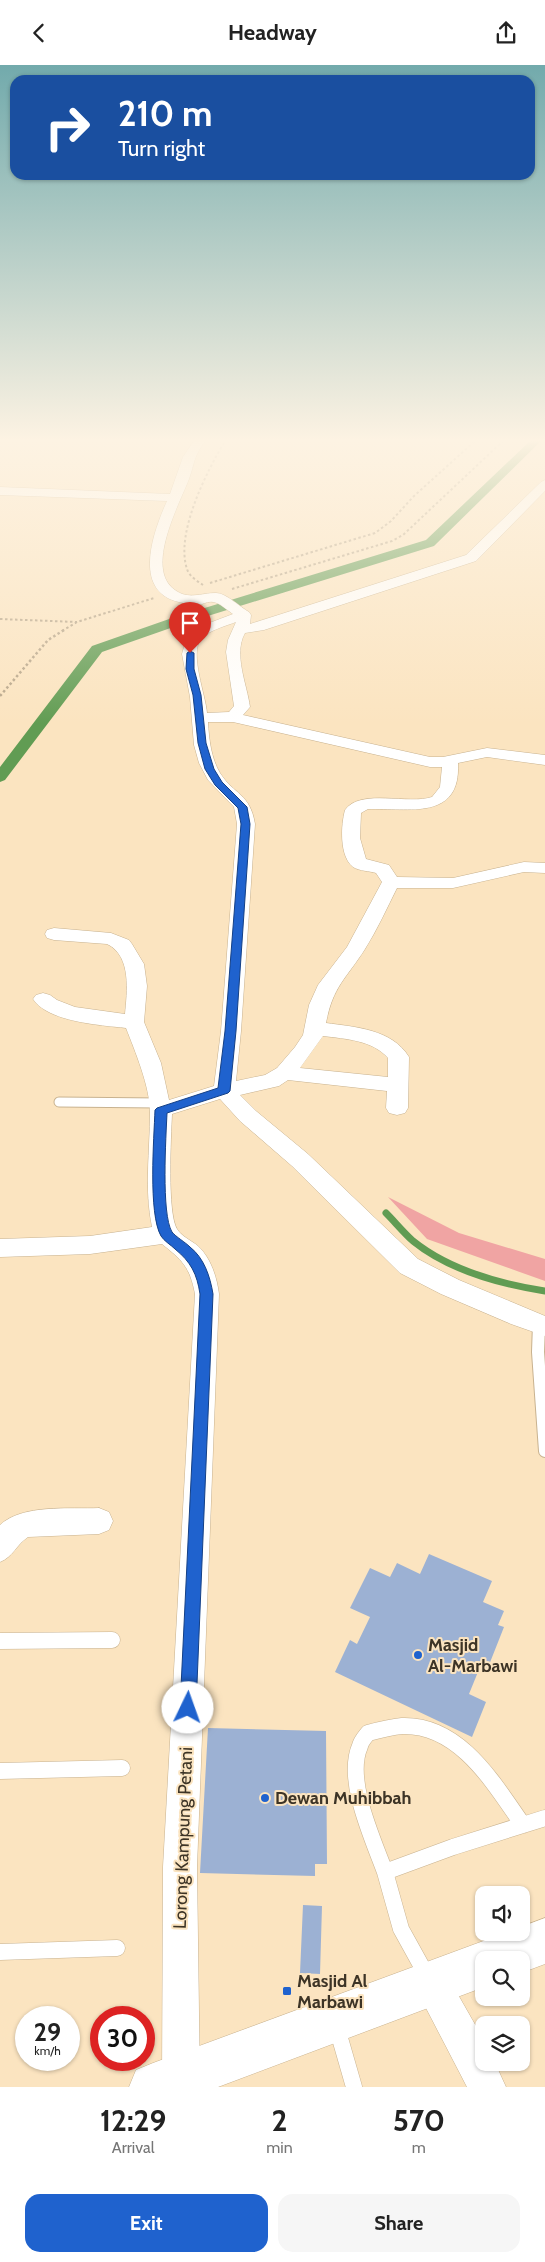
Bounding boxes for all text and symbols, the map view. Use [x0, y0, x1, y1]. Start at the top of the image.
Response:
icon: back [25, 19, 53, 47]
text: Headway [228, 19, 317, 46]
icon: share [492, 19, 520, 47]
text: 210 m [118, 92, 212, 135]
icon: right [35, 95, 100, 160]
text: Turn right [118, 135, 205, 162]
pin [169, 602, 211, 653]
icon: arrive [176, 609, 204, 637]
place label: Masjid Al-Marbawi [428, 1634, 518, 1677]
marker: Masjid Al-Marbawi [412, 1649, 424, 1661]
position arrow [161, 1681, 213, 1733]
street label: Lorong Kampung Petani [169, 1747, 197, 1929]
place label: Dewan Muhibbah [275, 1787, 411, 1809]
marker: Dewan Muhibbah [259, 1792, 271, 1804]
map controls [475, 1886, 530, 2071]
button: sound [475, 1886, 530, 1941]
button: search [475, 1951, 530, 2006]
place label: Masjid Al Marbawi [297, 1970, 368, 2013]
marker: Masjid Al Marbawi [281, 1985, 293, 1997]
speed limit sign: 30 [90, 2006, 155, 2071]
button: layers [475, 2016, 530, 2071]
text: 29 [34, 2017, 61, 2047]
text: km/h [34, 2043, 61, 2058]
text: 12:29 [100, 2102, 166, 2139]
text: 2 [272, 2102, 287, 2139]
text: 570 [393, 2102, 445, 2139]
text: Arrival [112, 2138, 154, 2157]
text: min [266, 2138, 293, 2157]
text: m [412, 2138, 426, 2157]
button: Exit [25, 2194, 268, 2252]
button: Share [278, 2194, 520, 2252]

